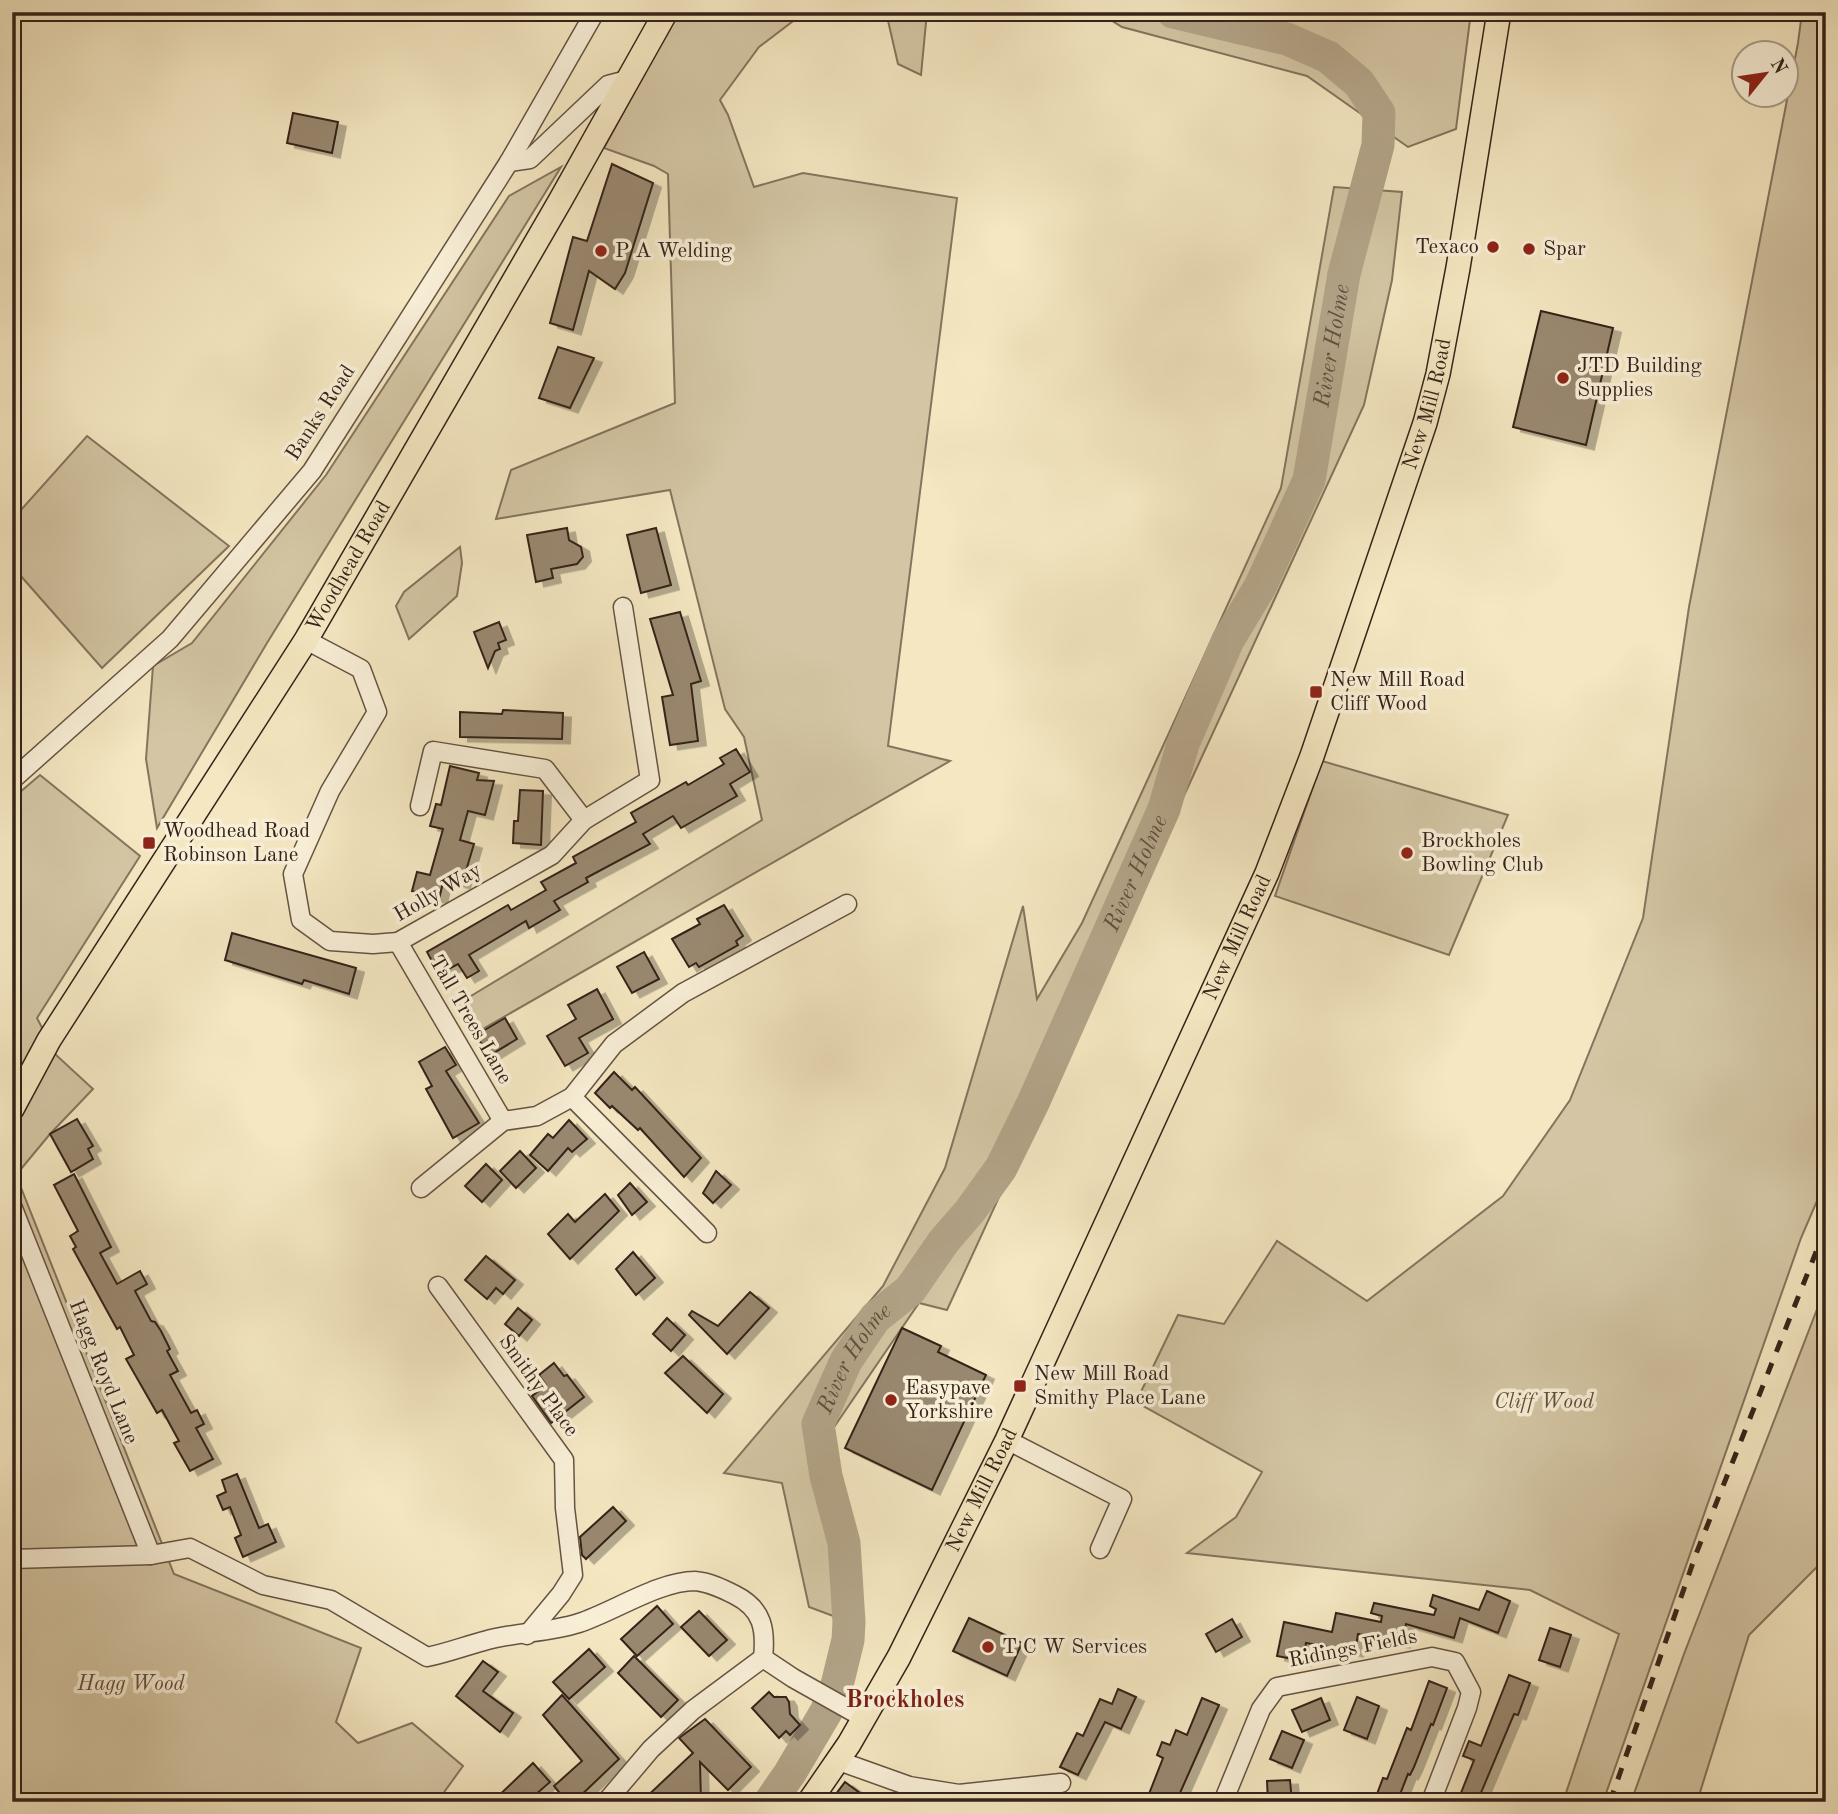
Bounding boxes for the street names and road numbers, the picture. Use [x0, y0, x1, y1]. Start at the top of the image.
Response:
street label: New Mill Road [1399, 337, 1455, 472]
street label: Banks Road [283, 362, 359, 464]
street label: Woodhead Road [303, 497, 395, 635]
street label: Holly Way [391, 860, 485, 926]
street label: New Mill Road [1200, 872, 1275, 1003]
street label: Tall Trees Lane [425, 952, 515, 1088]
street label: Hagg Royd Lane [65, 1297, 141, 1447]
street label: Smithy Place [494, 1331, 582, 1441]
street label: New Mill Road [942, 1425, 1021, 1556]
street label: Ridings Fields [1287, 1626, 1419, 1672]

